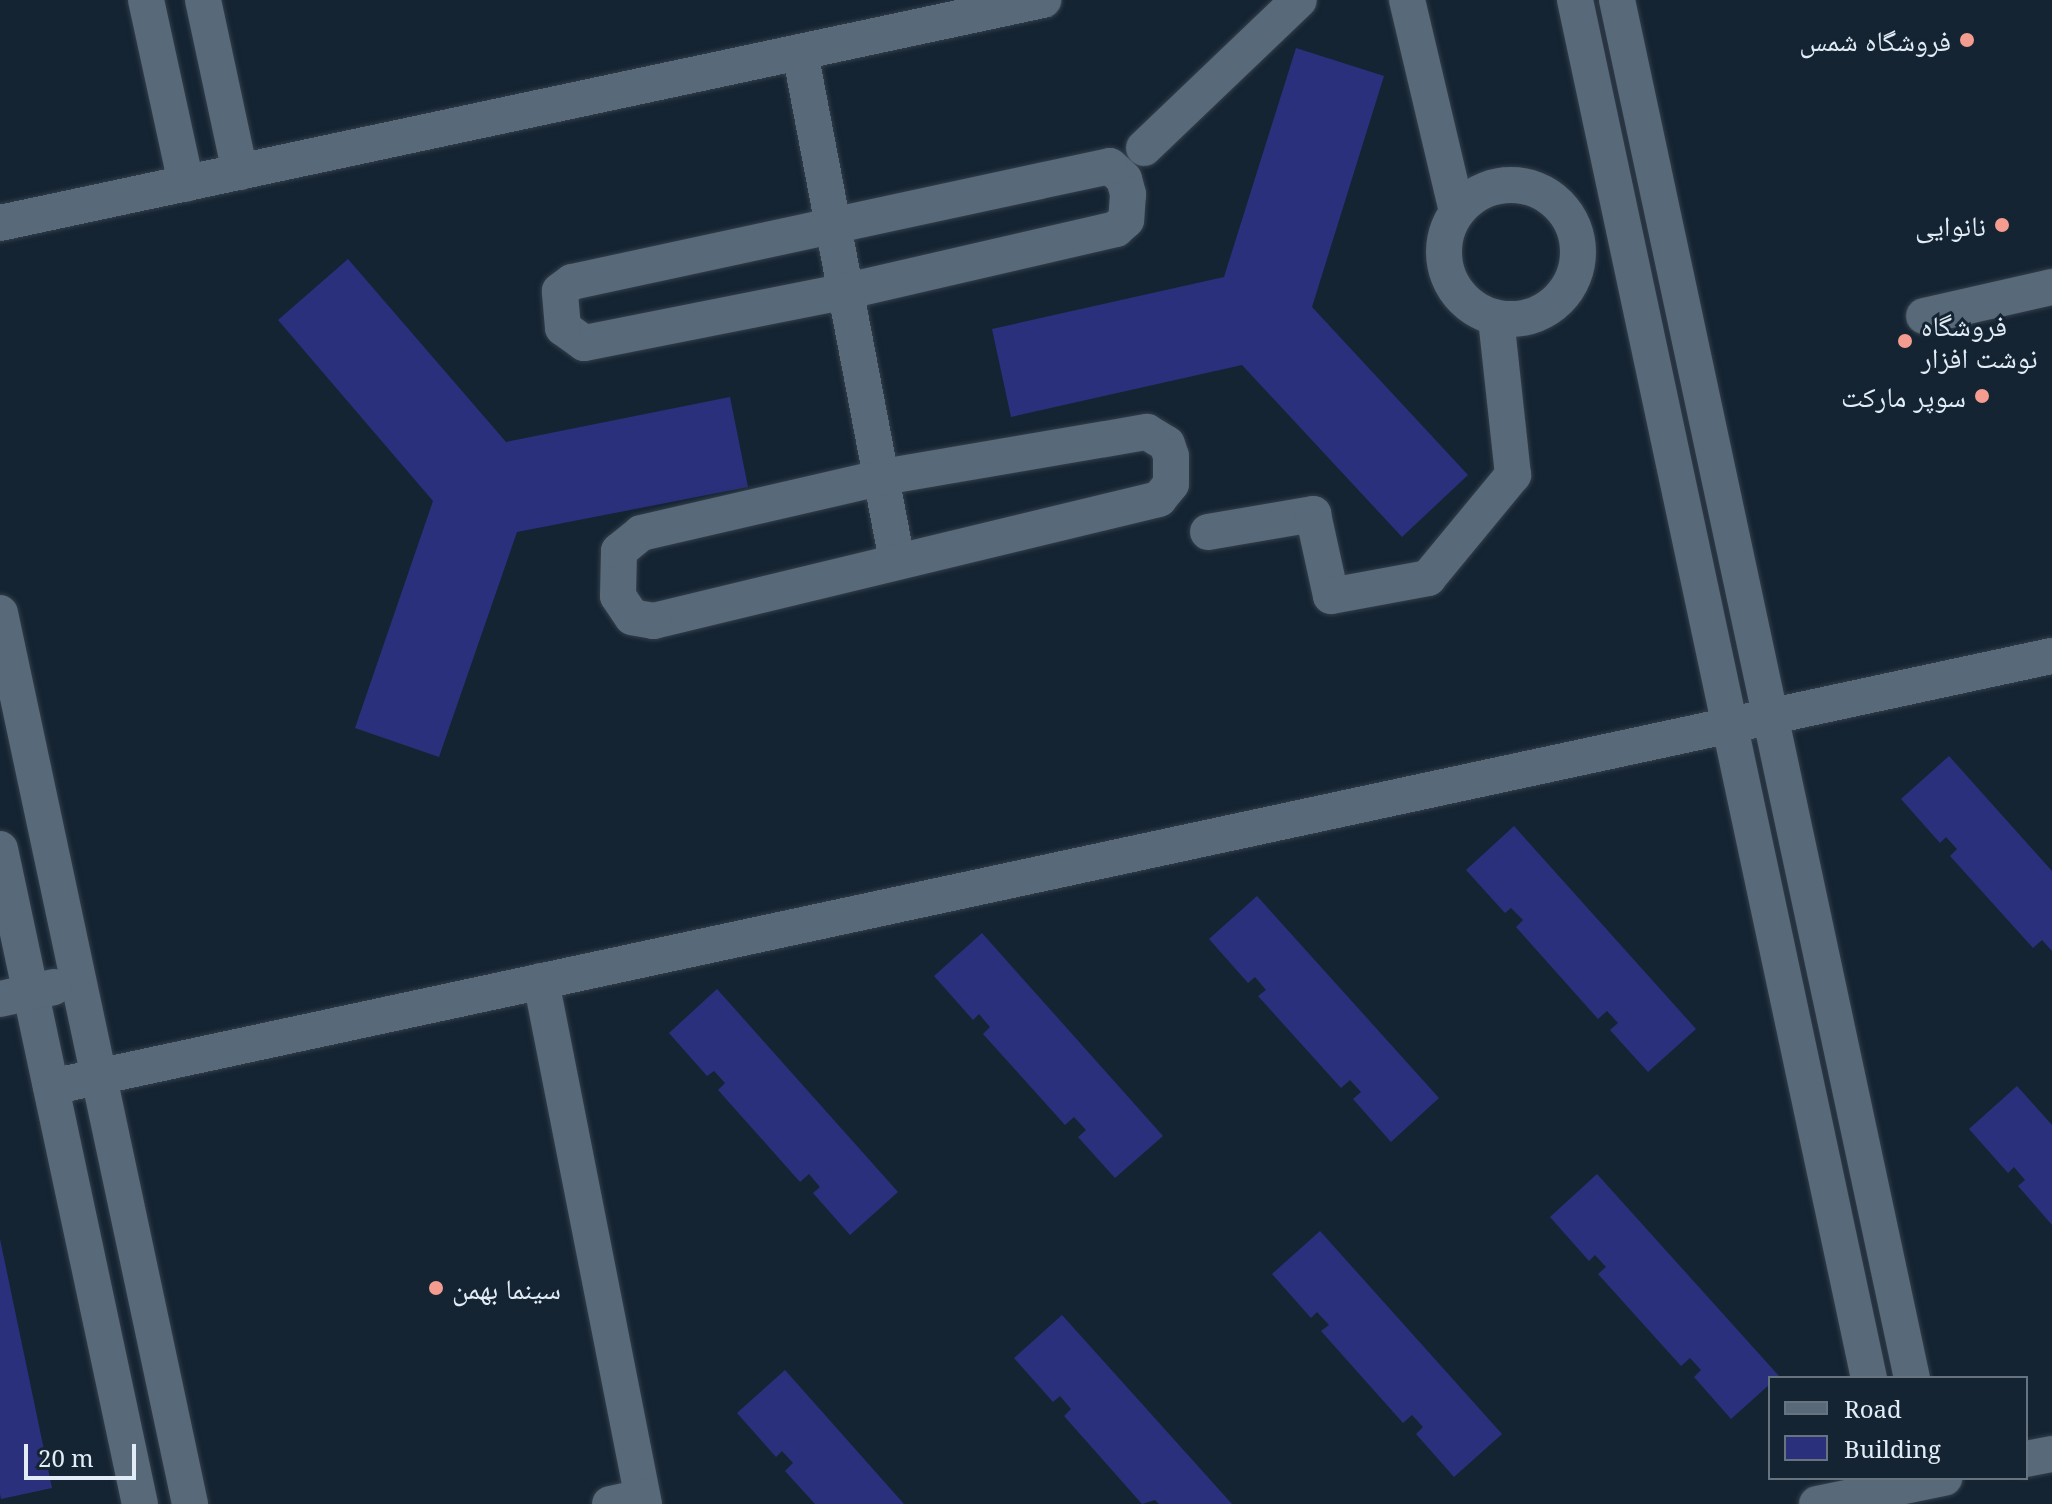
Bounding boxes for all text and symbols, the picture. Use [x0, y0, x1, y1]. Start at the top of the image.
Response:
place label: فروشگاه شمس [1799, 23, 1951, 57]
marker: فروشگاه شمس [1958, 31, 1976, 49]
place label: نانوایی [1915, 208, 1986, 242]
marker: نانوایی [1993, 216, 2011, 234]
place label: فروشگاه نوشت افزار [1921, 308, 2038, 374]
marker: فروشگاه نوشت افزار [1896, 332, 1914, 350]
place label: سوپر مارکت [1841, 379, 1966, 413]
marker: سوپر مارکت [1973, 387, 1991, 405]
place label: سینما بهمن [452, 1271, 561, 1305]
marker: سینما بهمن [427, 1279, 445, 1297]
legend [1768, 1376, 2028, 1480]
text: Road [1844, 1392, 1902, 1425]
scale bar [28, 1428, 140, 1478]
text: Building [1844, 1432, 1941, 1465]
text: 20 m [38, 1441, 94, 1474]

